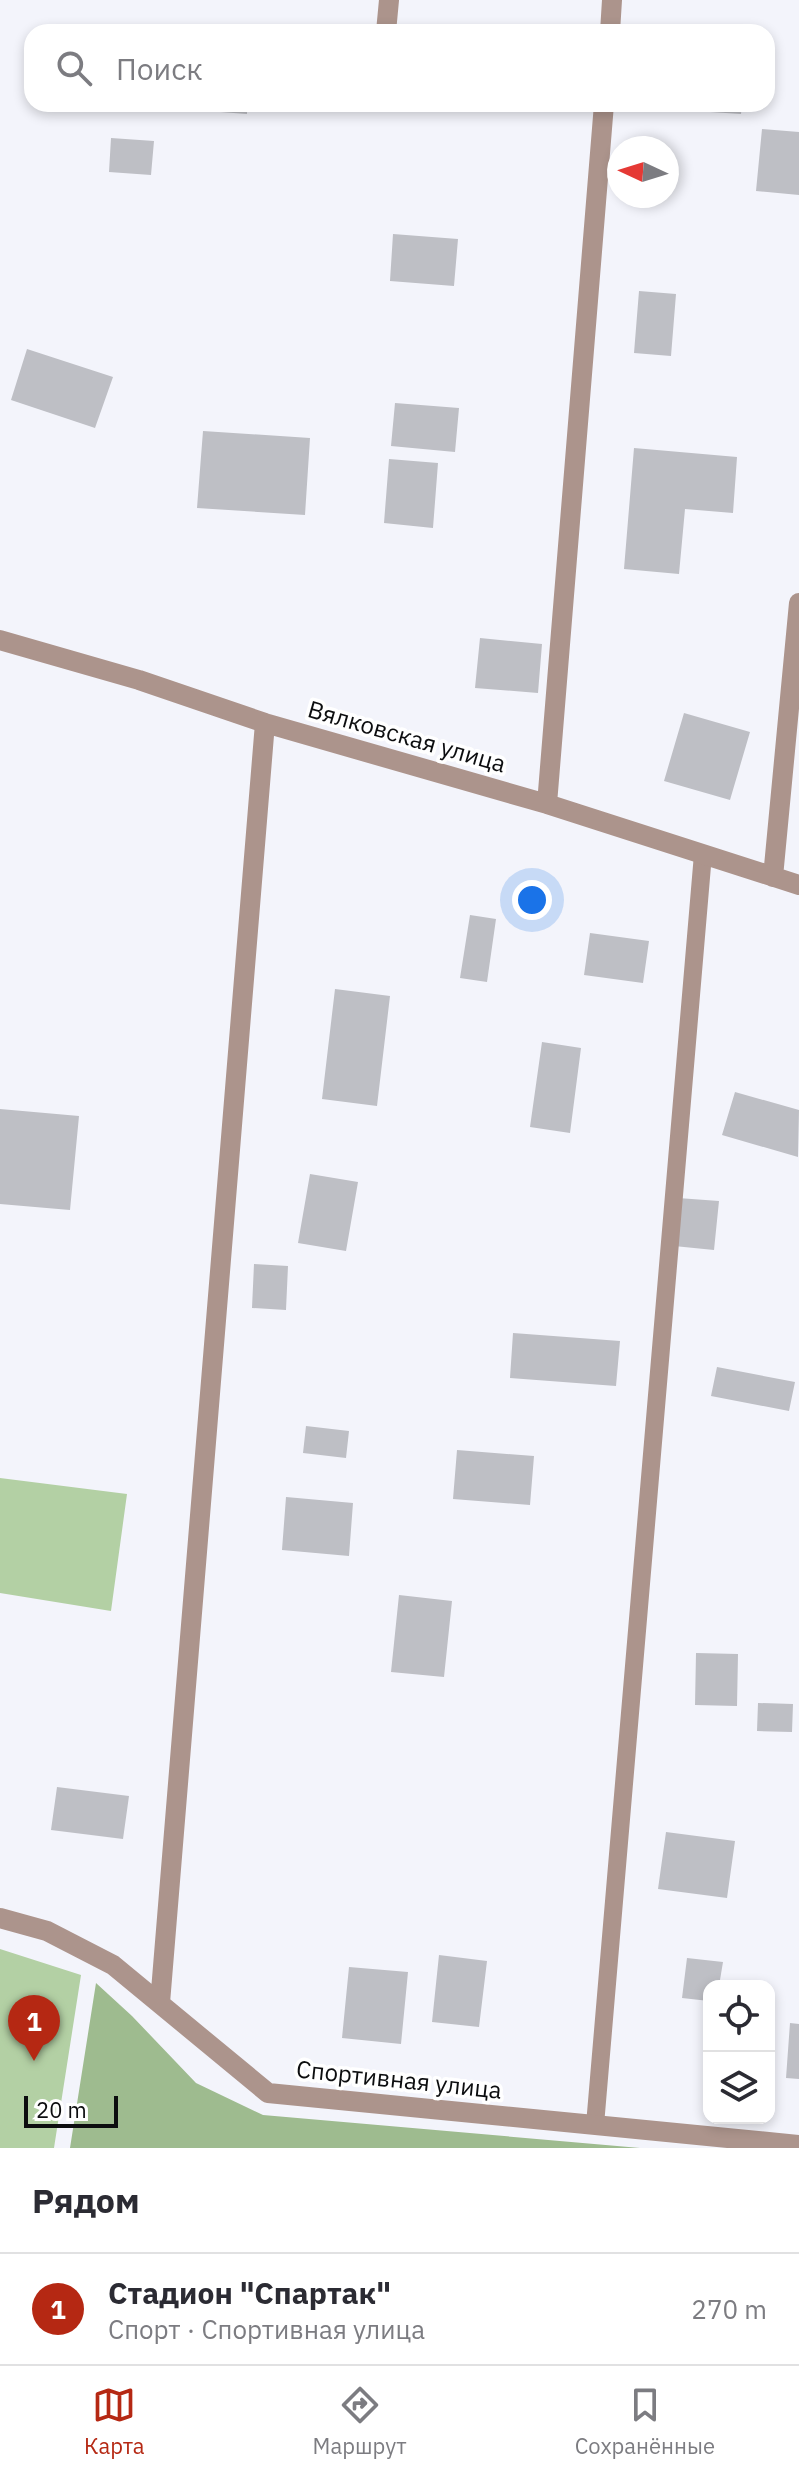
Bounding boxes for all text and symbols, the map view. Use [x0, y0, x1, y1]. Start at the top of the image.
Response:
search box [24, 24, 775, 112]
icon: search [52, 46, 96, 90]
text: Поиск [116, 49, 203, 88]
north arrow [607, 136, 679, 208]
street label: Вялковская улица [304, 692, 510, 780]
your location [512, 880, 552, 920]
map controls [703, 1980, 775, 2124]
button: locate [703, 1980, 775, 2052]
pin: 1 [8, 1995, 60, 2061]
street label: Спортивная улица [295, 2052, 504, 2106]
button: layers [703, 2052, 775, 2124]
scale bar [24, 2092, 118, 2128]
text: 20 m [36, 2095, 87, 2124]
text: Рядом [32, 2178, 140, 2222]
text: Стадион "Спартак" [108, 2273, 391, 2312]
text: 1 [50, 2292, 66, 2326]
text: 270 m [691, 2292, 767, 2326]
text: Спорт · Спортивная улица [108, 2312, 425, 2346]
tab: Карта [84, 2383, 145, 2460]
tab: Маршрут [313, 2383, 407, 2460]
tab: Сохранённые [575, 2383, 715, 2460]

